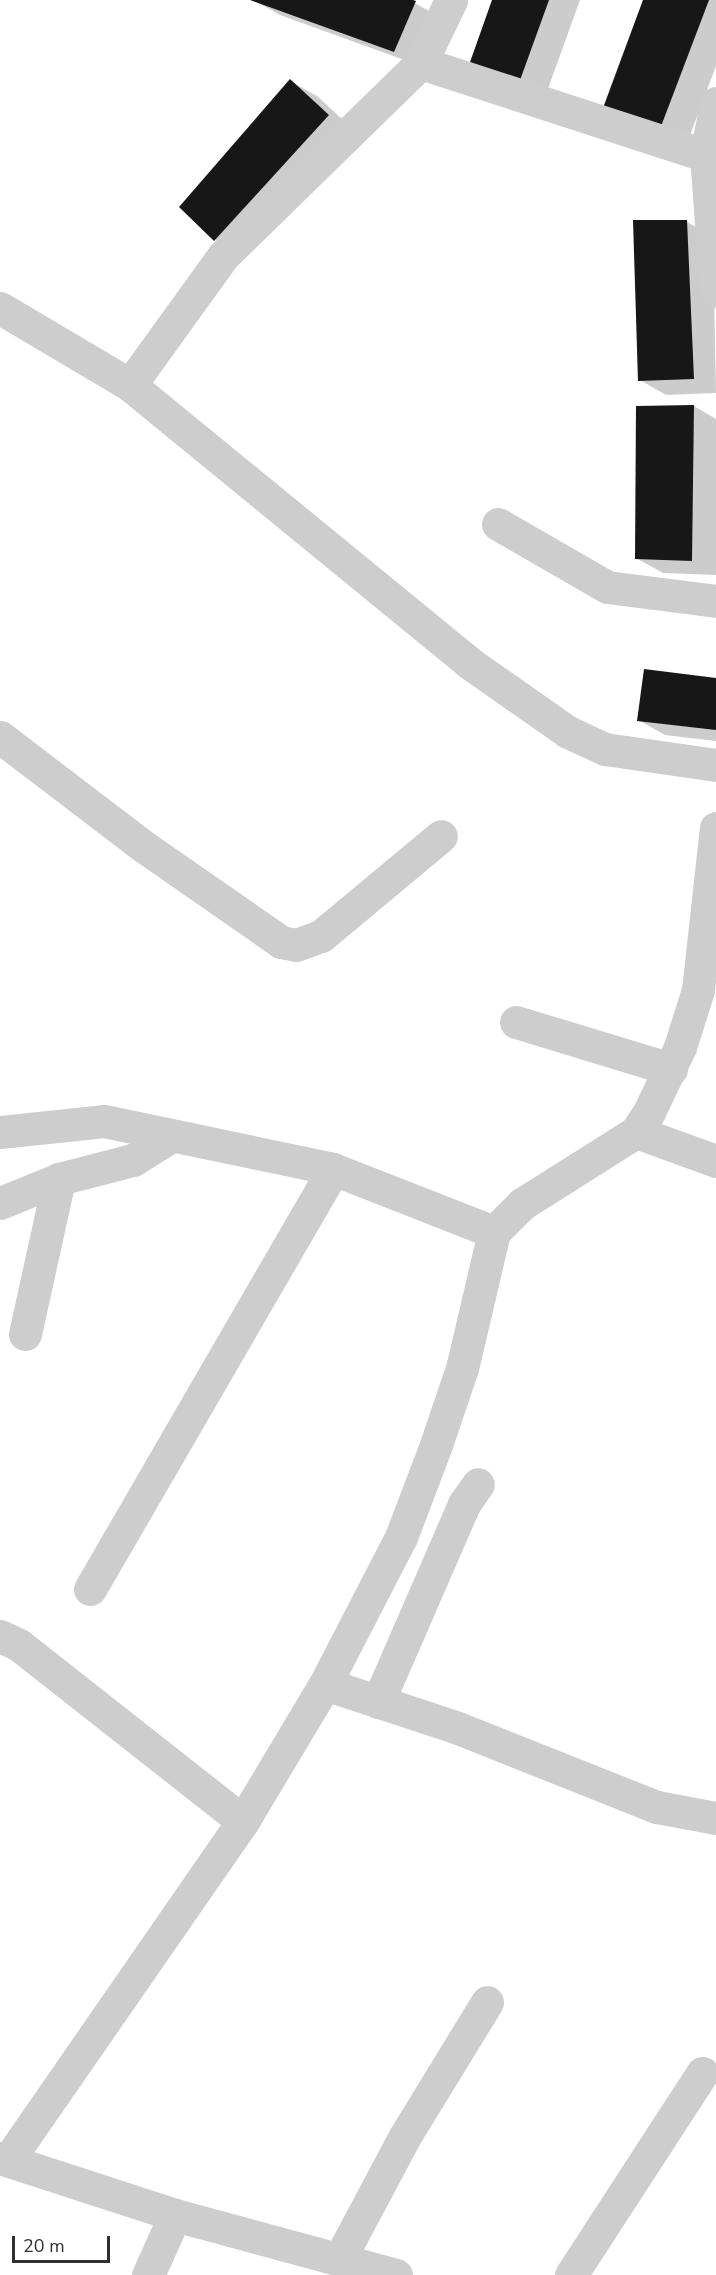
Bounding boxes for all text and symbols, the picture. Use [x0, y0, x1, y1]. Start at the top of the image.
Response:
scale bar [15, 2224, 112, 2262]
text: 20 m [23, 2234, 65, 2258]

